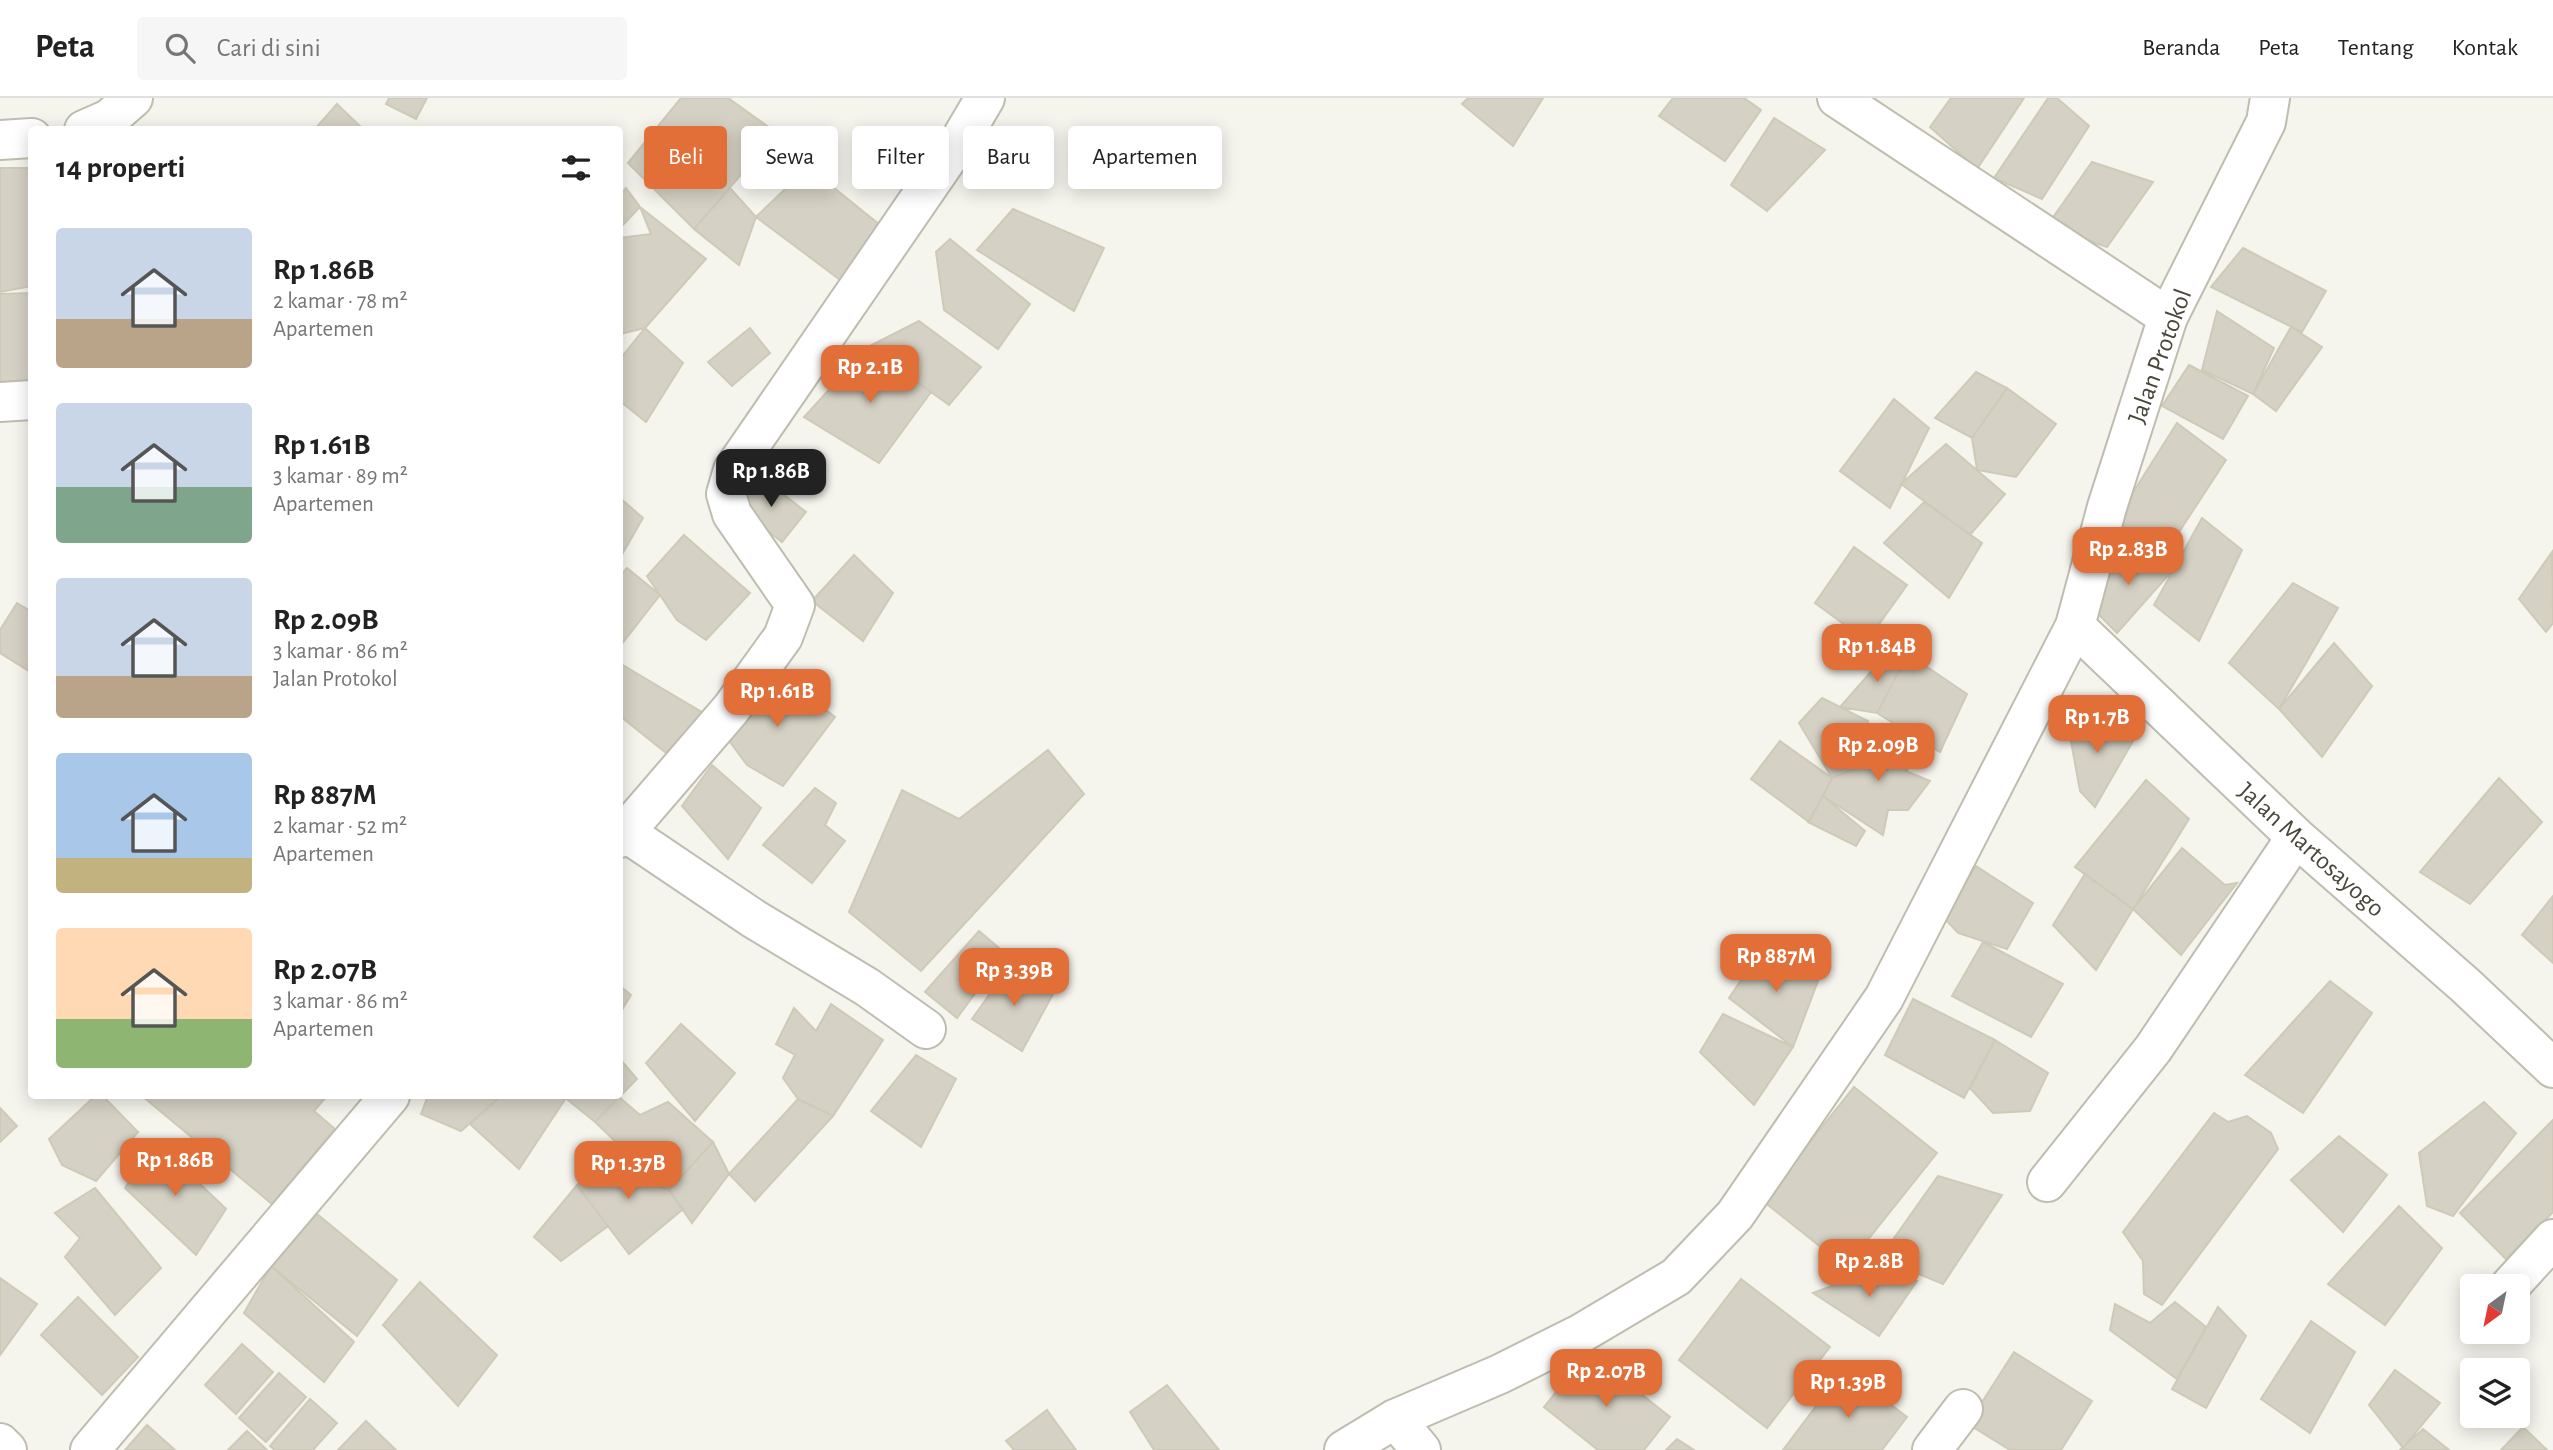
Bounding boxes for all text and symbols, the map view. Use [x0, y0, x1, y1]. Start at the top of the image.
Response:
search box [137, 17, 627, 80]
icon: search [161, 29, 199, 67]
text: Peta [35, 31, 95, 64]
text: Cari di sini [217, 35, 321, 61]
text: Beranda [2142, 36, 2220, 60]
text: Peta [2258, 36, 2300, 60]
text: Tentang [2338, 36, 2414, 60]
text: Kontak [2452, 36, 2518, 60]
chip: Beli [644, 126, 727, 189]
chip: Sewa [741, 126, 838, 189]
chip: Filter [852, 126, 949, 189]
chip: Baru [963, 126, 1054, 189]
chip: Apartemen [1068, 126, 1222, 189]
icon: filters [557, 149, 595, 187]
text: 14 properti [56, 153, 185, 183]
text: Rp 1.86B [273, 255, 375, 285]
icon: home [112, 256, 196, 340]
street label: Jalan Protokol [2124, 286, 2196, 427]
text: 2 kamar · 78 m² [273, 290, 407, 313]
text: Apartemen [273, 318, 374, 341]
pin: Rp 2.1B [805, 345, 935, 405]
text: Rp 2.1B [837, 356, 903, 379]
text: Rp 1.61B [273, 430, 371, 460]
icon: home [112, 431, 196, 515]
pin: Rp 1.86B [699, 450, 843, 509]
text: Rp 1.86B [732, 460, 810, 483]
text: 3 kamar · 89 m² [273, 465, 408, 488]
text: Apartemen [273, 493, 374, 516]
pin: Rp 2.83B [2056, 528, 2200, 587]
text: Rp 2.83B [2088, 538, 2168, 561]
text: Rp 2.09B [273, 605, 379, 635]
icon: home [112, 606, 196, 690]
pin: Rp 1.84B [1805, 624, 1949, 684]
text: Rp 1.84B [1838, 635, 1916, 658]
text: 3 kamar · 86 m² [273, 640, 408, 663]
text: Jalan Protokol [273, 668, 398, 691]
pin: Rp 1.61B [705, 670, 849, 729]
text: Rp 1.61B [740, 680, 814, 703]
pin: Rp 1.7B [2032, 696, 2162, 755]
text: Rp 1.7B [2064, 706, 2130, 729]
pin: Rp 2.09B [1806, 724, 1950, 783]
text: Rp 2.09B [1837, 734, 1919, 757]
street label: Jalan Martosayogo [2233, 778, 2389, 922]
text: Rp 887M [273, 780, 377, 810]
icon: home [112, 781, 196, 865]
text: 2 kamar · 52 m² [273, 815, 407, 838]
text: Apartemen [273, 843, 374, 866]
pin: Rp 887M [1711, 934, 1841, 994]
text: Rp 887M [1736, 945, 1816, 968]
pin: Rp 3.39B [942, 948, 1086, 1008]
text: Rp 2.07B [273, 955, 377, 985]
icon: home [112, 956, 196, 1040]
text: Rp 3.39B [975, 959, 1053, 982]
text: 3 kamar · 86 m² [273, 990, 408, 1013]
text: Apartemen [273, 1018, 374, 1041]
pin: Rp 1.86B [103, 1138, 247, 1198]
pin: Rp 1.37B [556, 1142, 700, 1201]
text: Rp 1.86B [136, 1149, 214, 1172]
text: Rp 1.37B [590, 1152, 666, 1175]
pin: Rp 2.8B [1804, 1240, 1934, 1299]
text: Rp 2.8B [1834, 1250, 1904, 1273]
north arrow [2460, 1274, 2530, 1344]
map controls [2460, 1274, 2530, 1428]
pin: Rp 2.07B [1534, 1350, 1678, 1409]
button: layers [2460, 1358, 2530, 1428]
text: Rp 2.07B [1566, 1360, 1646, 1383]
pin: Rp 1.39B [1776, 1360, 1920, 1420]
text: Rp 1.39B [1810, 1371, 1886, 1394]

